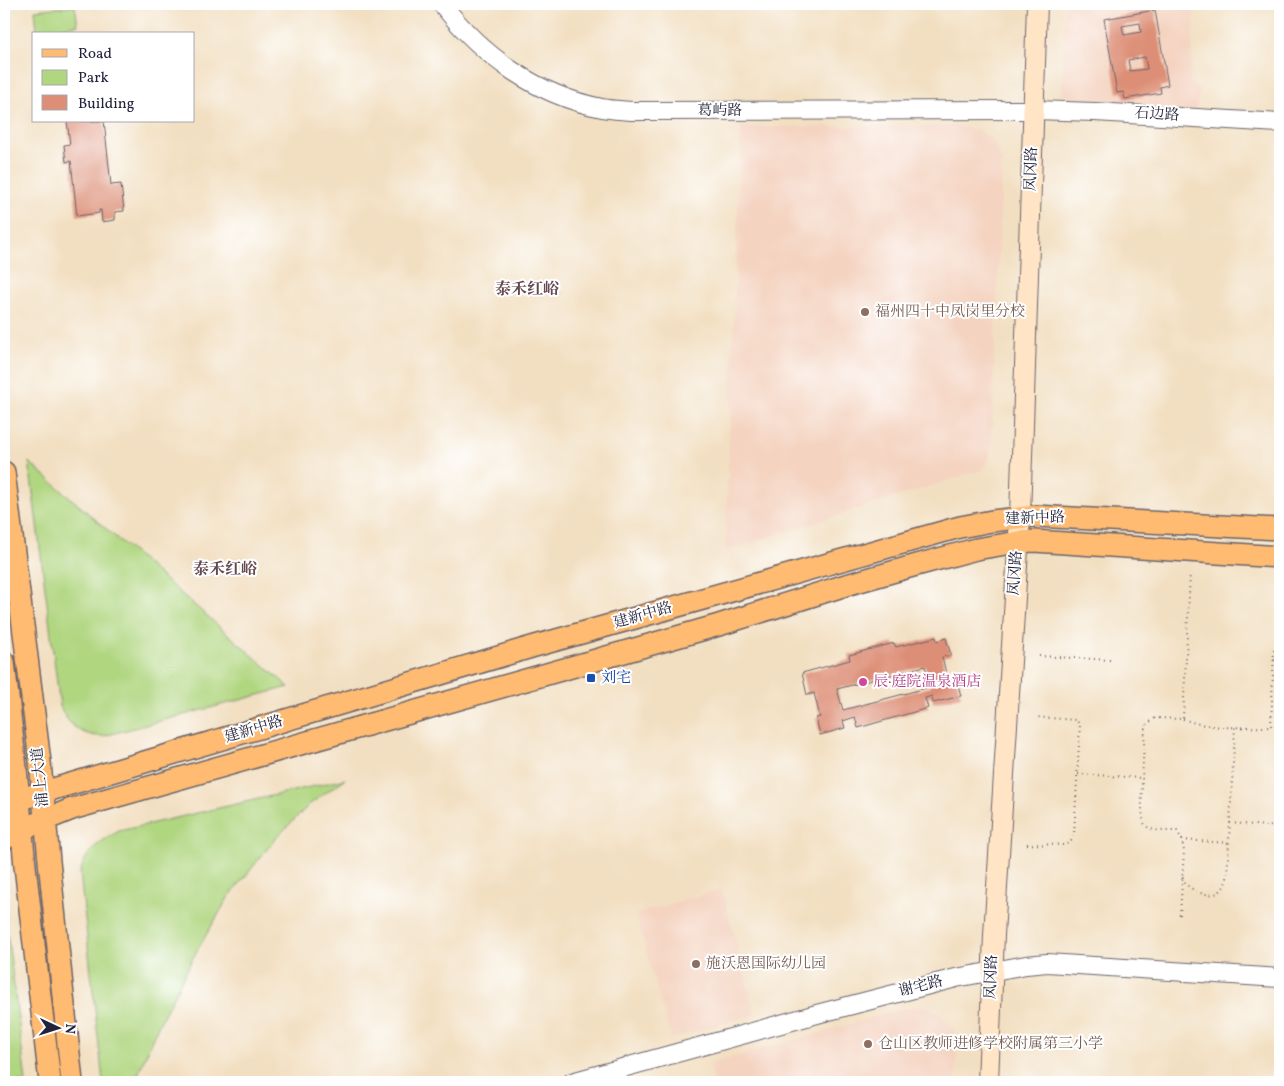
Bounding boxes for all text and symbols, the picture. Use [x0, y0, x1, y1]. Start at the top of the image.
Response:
legend [32, 32, 195, 122]
text: Road [78, 44, 112, 65]
text: Park [78, 68, 109, 89]
text: Building [78, 94, 135, 115]
street label: 葛屿路 [697, 101, 743, 122]
street label: 石边路 [1134, 103, 1180, 127]
street label: 凤冈路 [1021, 146, 1043, 192]
district label: 泰禾红峪 [495, 279, 559, 301]
place label: 福州四十中凤岗里分校 [875, 302, 1025, 323]
marker: 福州四十中凤岗里分校 [859, 306, 871, 318]
street label: 建新中路 [1005, 507, 1065, 531]
street label: 凤冈路 [1004, 550, 1028, 596]
district label: 泰禾红峪 [193, 559, 257, 581]
street label: 建新中路 [611, 598, 675, 634]
place label: 刘宅 [601, 668, 631, 689]
marker: 刘宅 [585, 672, 597, 684]
place label: 辰·庭院温泉酒店 [873, 672, 982, 693]
marker: 辰·庭院温泉酒店 [857, 676, 869, 688]
street label: 建新中路 [222, 711, 286, 749]
street label: 浦上大道 [27, 746, 55, 808]
place label: 施沃恩国际幼儿园 [706, 954, 826, 975]
street label: 凤冈路 [981, 954, 1003, 1000]
marker: 施沃恩国际幼儿园 [690, 958, 702, 970]
street label: 谢宅路 [897, 971, 945, 1003]
north arrow [32, 1004, 82, 1054]
text: N [60, 1023, 79, 1035]
place label: 仓山区教师进修学校附属第三小学 [878, 1034, 1103, 1055]
marker: 仓山区教师进修学校附属第三小学 [862, 1038, 874, 1050]

